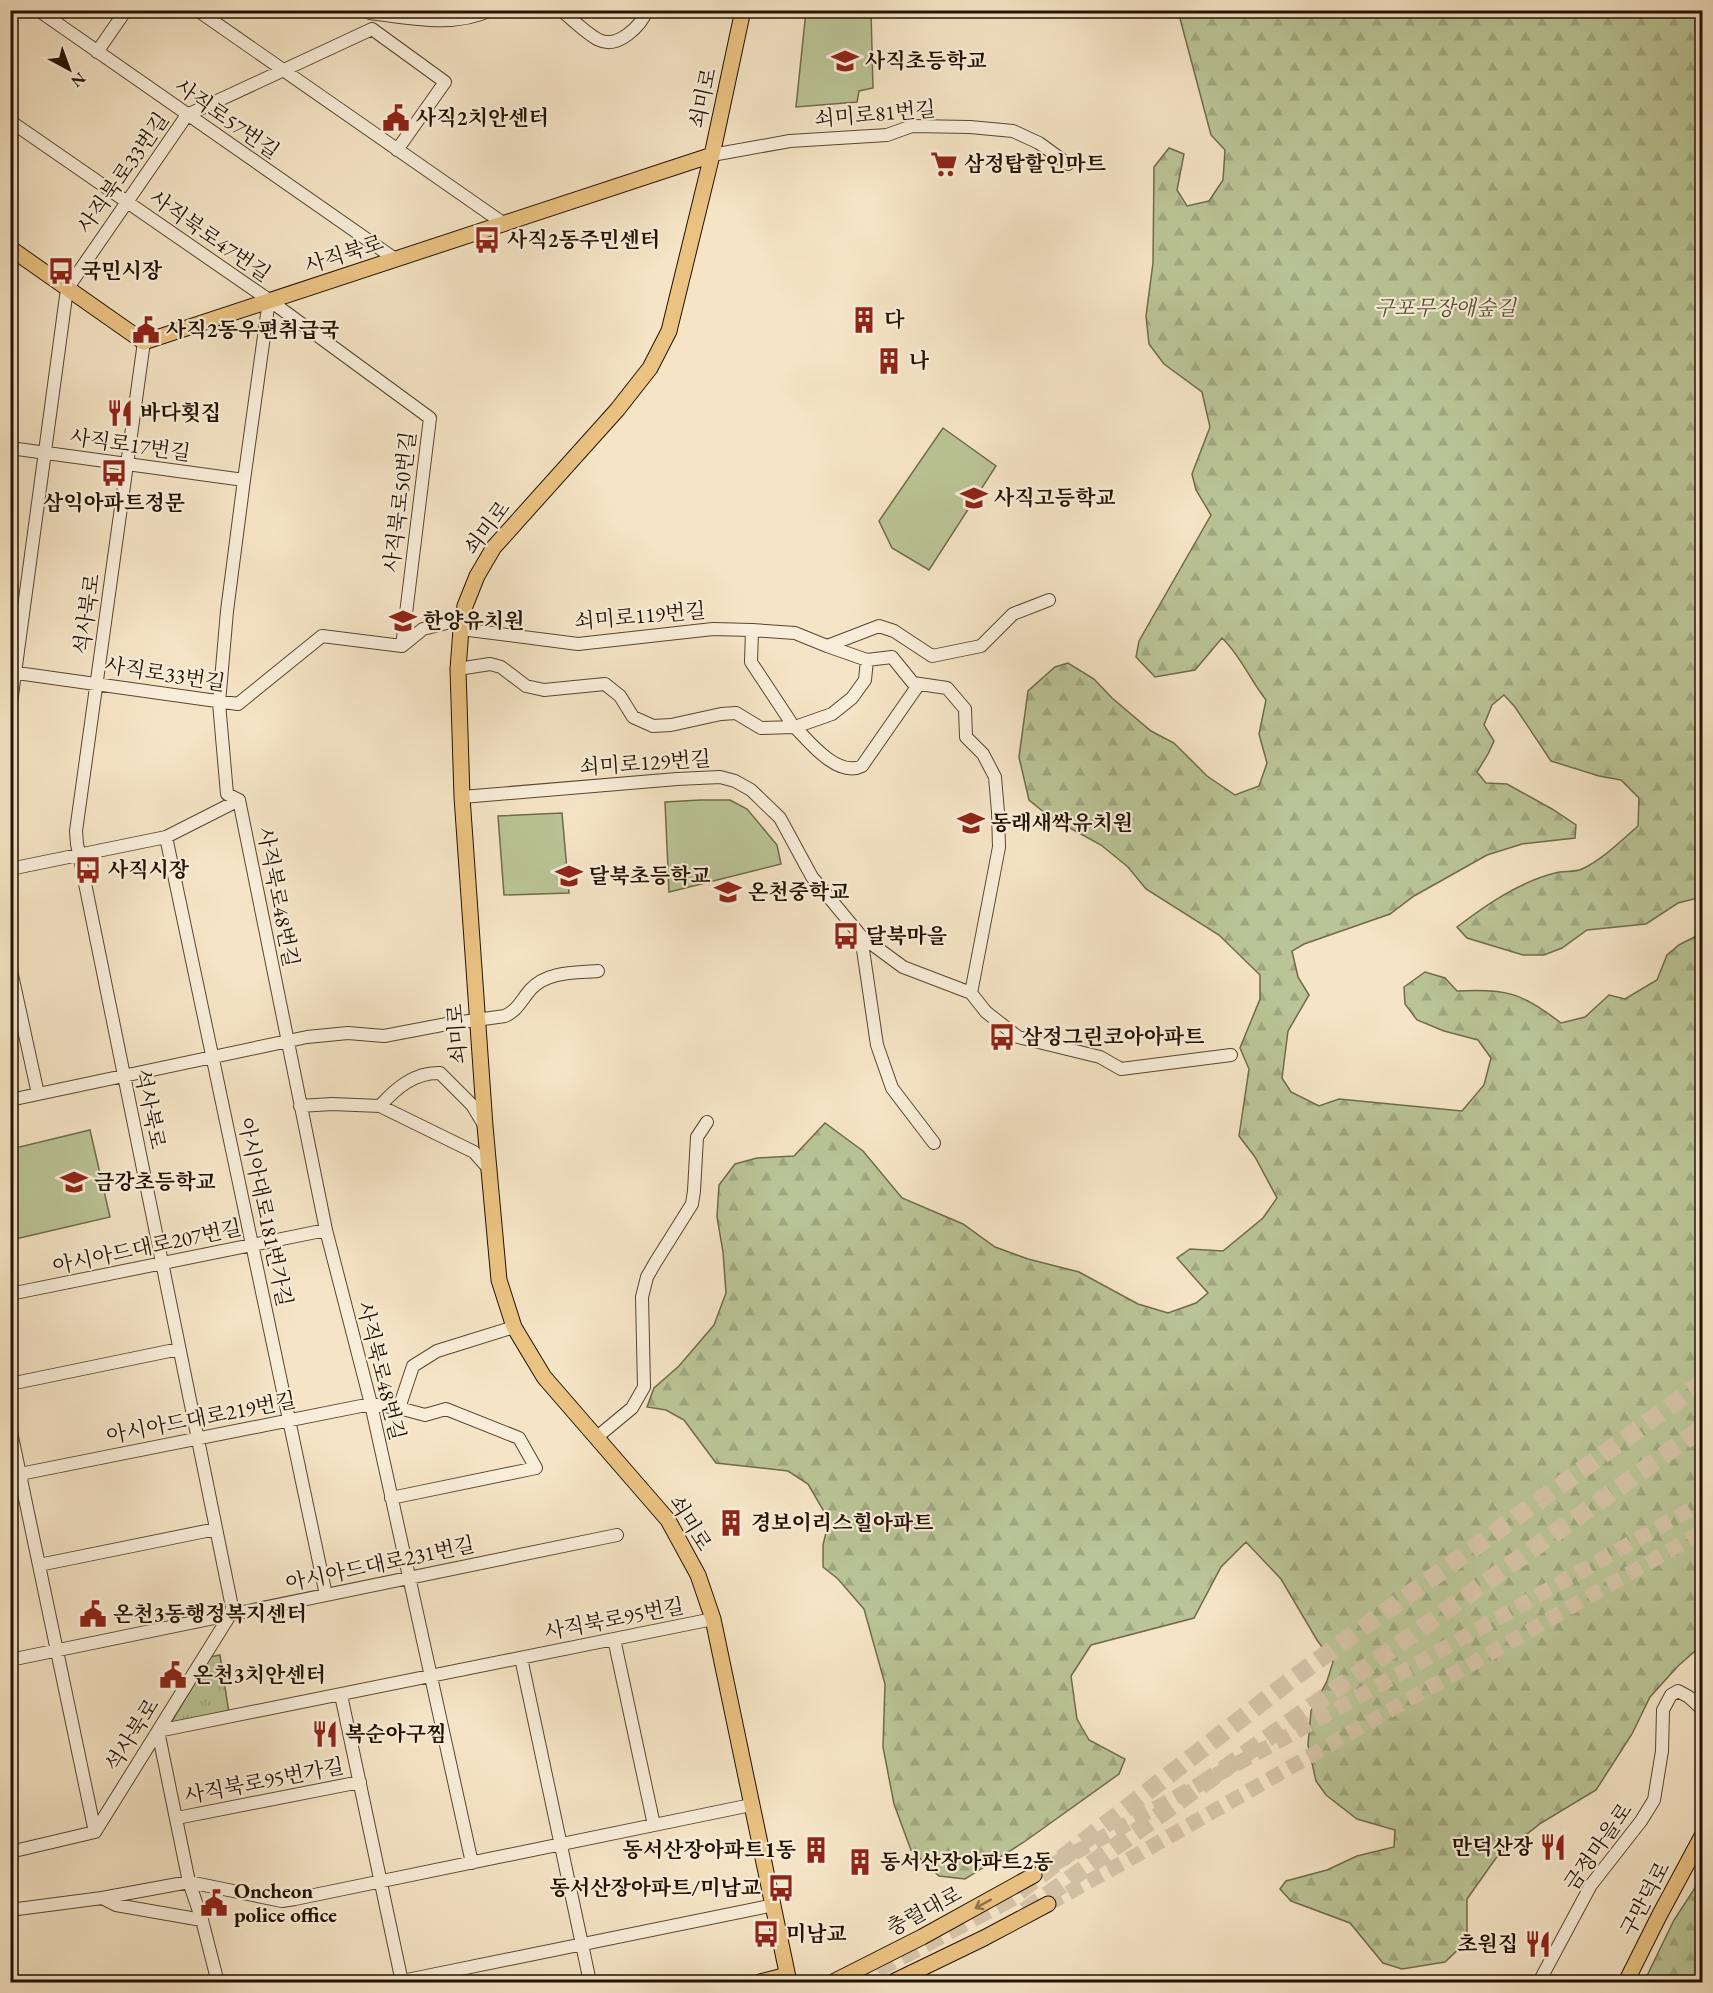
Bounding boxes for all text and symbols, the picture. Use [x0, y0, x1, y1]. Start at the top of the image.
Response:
north arrow [39, 39, 99, 99]
school or university icon: 사직초등학교 [830, 46, 860, 76]
place label: 사직초등학교 [865, 47, 987, 74]
street label: 쇠미로 [683, 65, 722, 130]
text: N [67, 68, 90, 92]
street label: 사직로57번길 [170, 73, 285, 165]
street label: 쇠미로81번길 [813, 95, 937, 132]
public building icon: 사직2치안센터 [381, 103, 411, 133]
place label: 사직2치안센터 [416, 104, 549, 131]
street label: 사직북로33번길 [71, 107, 174, 239]
supermarket icon: 삼정탑할인마트 [929, 149, 959, 179]
place label: 삼정탑할인마트 [964, 150, 1106, 177]
street label: 사직북로47번길 [144, 184, 276, 287]
bus stop icon: 사직2동주민센터 [472, 225, 502, 255]
place label: 사직2동주민센터 [507, 226, 660, 253]
street label: 사직북로 [301, 228, 387, 279]
bus stop icon: 국민시장 [46, 256, 76, 286]
place label: 국민시장 [81, 257, 163, 284]
park label: 구포무장애숲길 [1374, 294, 1518, 321]
building icon: 다 [849, 305, 879, 335]
place label: 다 [884, 306, 905, 333]
public building icon: 사직2동우편취급국 [131, 315, 161, 345]
place label: 사직2동우편취급국 [166, 316, 339, 343]
building icon: 나 [874, 346, 904, 376]
place label: 나 [909, 347, 930, 374]
restaurant icon: 바다횟집 [105, 398, 135, 428]
place label: 바다횟집 [140, 399, 221, 426]
street label: 사직로17번길 [68, 423, 192, 466]
street label: 사직북로50번길 [377, 430, 422, 574]
bus stop icon: 삼익아파트정문 [99, 458, 129, 488]
school or university icon: 사직고등학교 [959, 483, 989, 513]
place label: 사직고등학교 [994, 484, 1116, 511]
place label: 삼익아파트정문 [43, 489, 185, 516]
street label: 쇠미로 [458, 495, 516, 560]
street label: 석사북로 [67, 572, 106, 656]
street label: 쇠미로119번길 [573, 596, 707, 635]
school or university icon: 한양유치원 [388, 606, 418, 636]
place label: 한양유치원 [423, 607, 524, 634]
street label: 사직로33번길 [103, 651, 227, 696]
street label: 쇠미로129번길 [578, 744, 712, 781]
school or university icon: 동래새싹유치원 [956, 808, 986, 838]
place label: 동래새싹유치원 [991, 809, 1133, 836]
street label: 사직북로48번길 [252, 825, 305, 969]
bus stop icon: 사직시장 [73, 855, 103, 885]
place label: 사직시장 [108, 856, 190, 883]
school or university icon: 달북초등학교 [554, 861, 584, 891]
place label: 달북초등학교 [589, 862, 711, 889]
school or university icon: 온천중학교 [713, 877, 743, 907]
place label: 온천중학교 [748, 878, 849, 905]
bus stop icon: 달북마을 [831, 921, 861, 951]
place label: 달북마을 [866, 922, 947, 949]
street label: 쇠미로 [441, 1003, 472, 1065]
bus stop icon: 삼정그린코아아파트 [987, 1022, 1017, 1052]
place label: 삼정그린코아아파트 [1022, 1023, 1205, 1050]
street label: 석사북로 [129, 1066, 172, 1151]
street label: 아시아대로181번가길 [232, 1115, 299, 1309]
school or university icon: 금강초등학교 [59, 1167, 89, 1197]
place label: 금강초등학교 [94, 1168, 216, 1195]
street label: 아시아드대로207번길 [50, 1213, 244, 1280]
street label: 사직북로48번길 [351, 1299, 412, 1443]
street label: 아시아드대로219번길 [104, 1386, 298, 1449]
street label: 쇠미로 [663, 1490, 718, 1556]
building icon: 경보이리스힐아파트 [716, 1508, 746, 1538]
place label: 경보이리스힐아파트 [751, 1509, 934, 1536]
street label: 아시아드대로231번길 [283, 1530, 477, 1597]
street label: 사직북로95번길 [542, 1592, 686, 1645]
public building icon: 온천3동행정복지센터 [78, 1599, 108, 1629]
place label: 온천3동행정복지센터 [113, 1600, 307, 1627]
public building icon: 온천3치안센터 [158, 1660, 188, 1690]
place label: 온천3치안센터 [193, 1661, 326, 1688]
street label: 석사북로 [99, 1693, 165, 1776]
restaurant icon: 복순아구찜 [310, 1719, 340, 1749]
place label: 복순아구찜 [345, 1720, 446, 1747]
street label: 사직북로95번가길 [182, 1752, 346, 1809]
street label: 금정마을로 [1557, 1797, 1638, 1896]
restaurant icon: 만덕산장 [1538, 1832, 1568, 1862]
place label: 만덕산장 [1452, 1833, 1534, 1860]
building icon: 동서산장아파트1동 [801, 1835, 831, 1865]
place label: 동서산장아파트1동 [623, 1836, 796, 1863]
building icon: 동서산장아파트2동 [845, 1847, 875, 1877]
place label: 동서산장아파트2동 [880, 1848, 1053, 1875]
street label: 구만덕로 [1614, 1857, 1676, 1941]
bus stop icon: 동서산장아파트/미남교 [766, 1873, 796, 1903]
place label: 동서산장아파트/미남교 [550, 1874, 761, 1901]
place label: Oncheon police office [234, 1877, 337, 1928]
street label: 충렬대로 [882, 1880, 966, 1942]
public building icon: Oncheon police office [199, 1888, 229, 1918]
one-way arrow [974, 1899, 992, 1910]
bus stop icon: 미남교 [751, 1919, 781, 1949]
place label: 미남교 [786, 1920, 847, 1947]
restaurant icon: 초원집 [1523, 1929, 1553, 1959]
place label: 초원집 [1457, 1930, 1518, 1957]

